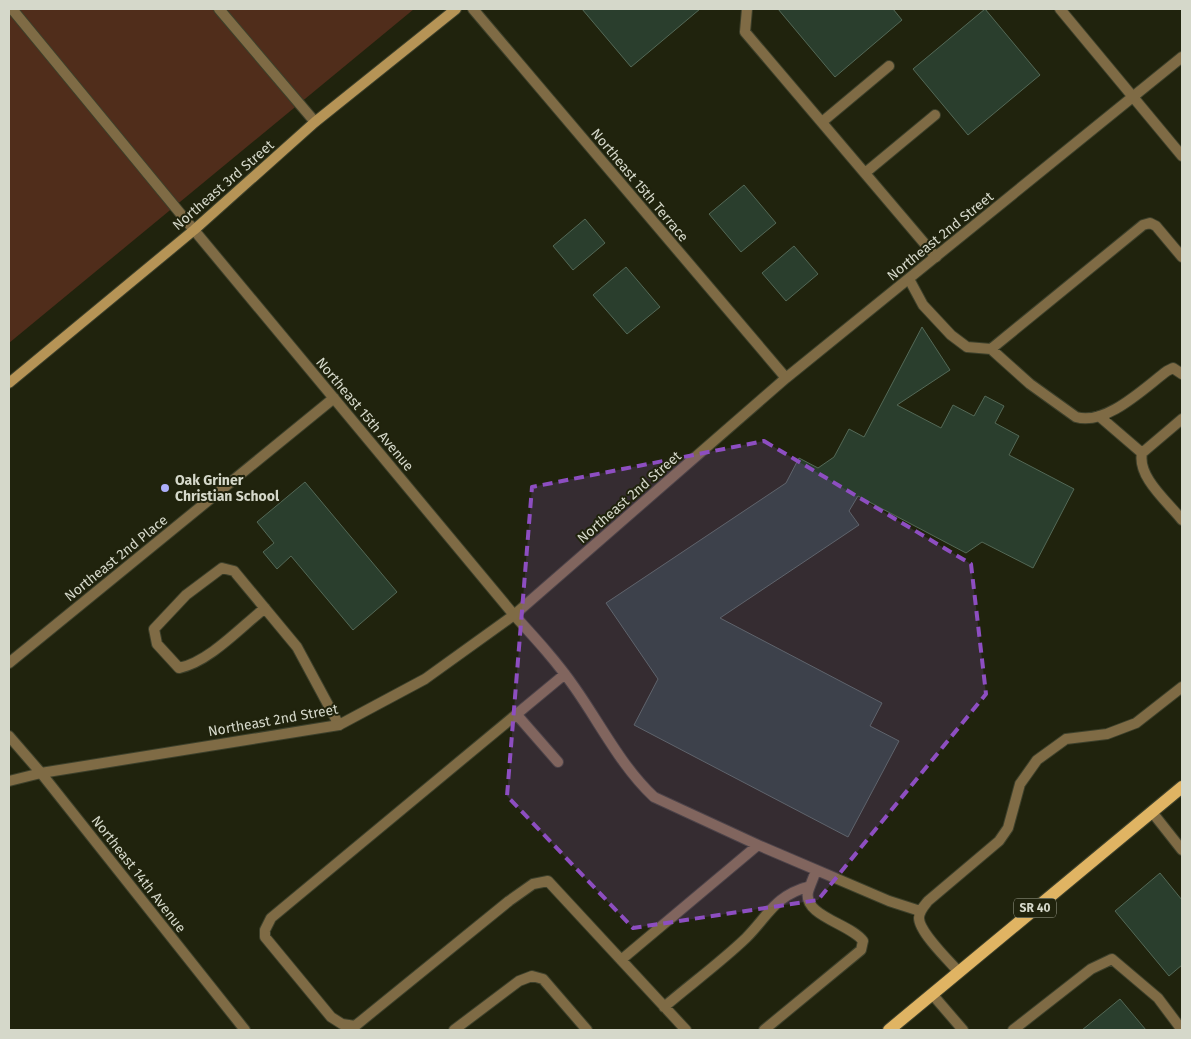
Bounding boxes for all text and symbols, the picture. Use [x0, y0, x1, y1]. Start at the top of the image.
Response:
street label: Northeast 15th Terrace [587, 125, 692, 245]
street label: Northeast 3rd Street [169, 136, 278, 234]
street label: Northeast 2nd Street [884, 188, 998, 284]
street label: Northeast 15th Avenue [312, 354, 417, 475]
street label: Northeast 2nd Street [574, 447, 685, 547]
place label: Oak Griner Christian School [175, 472, 280, 505]
marker: Oak Griner Christian School [159, 482, 171, 494]
street label: Northeast 2nd Place [61, 512, 171, 605]
street label: Northeast 2nd Street [207, 701, 340, 740]
street label: Northeast 14th Avenue [88, 812, 190, 936]
road number: SR 40 [1014, 898, 1056, 918]

